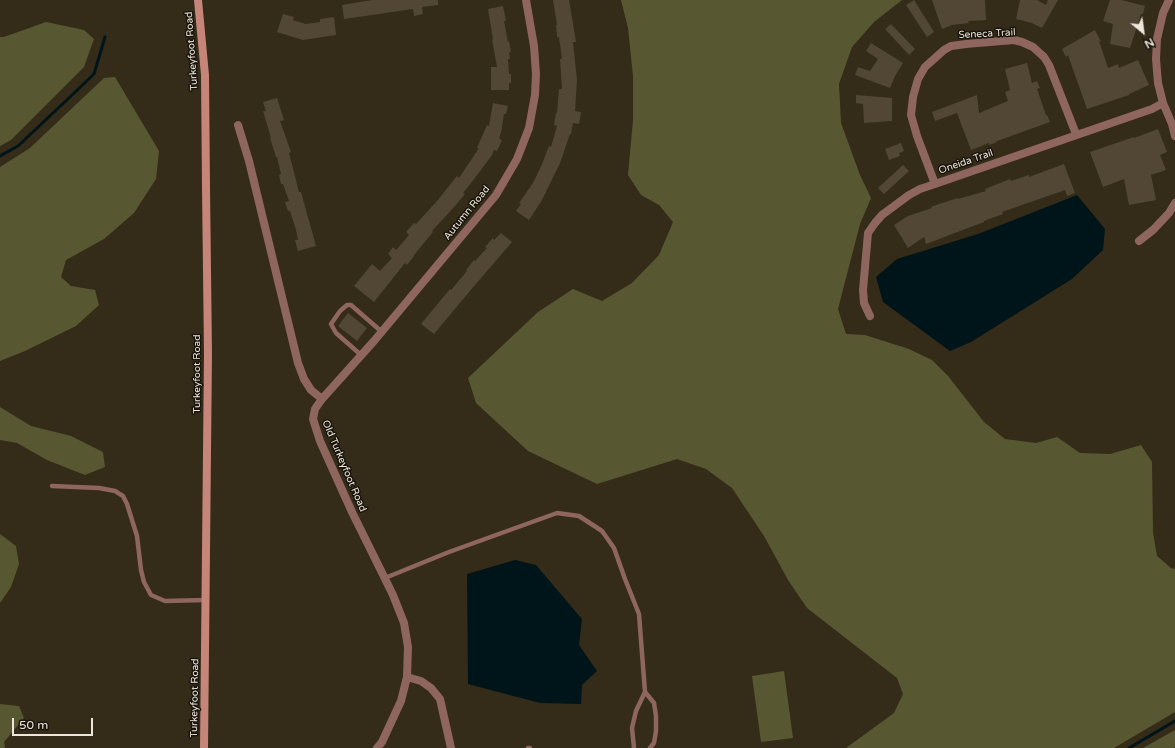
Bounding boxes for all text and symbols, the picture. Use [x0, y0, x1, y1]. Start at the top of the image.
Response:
street label: Turkeyfoot Road [183, 11, 201, 91]
north arrow [1123, 12, 1163, 52]
street label: Seneca Trail [958, 27, 1016, 41]
text: N [1142, 35, 1156, 51]
street label: Oneida Trail [937, 147, 995, 177]
street label: Autumn Road [441, 183, 493, 243]
street label: Turkeyfoot Road [191, 335, 203, 413]
street label: Old Turkeyfoot Road [319, 418, 369, 514]
street label: Turkeyfoot Road [188, 658, 202, 738]
scale bar [14, 710, 95, 736]
text: 50 m [19, 718, 48, 732]

